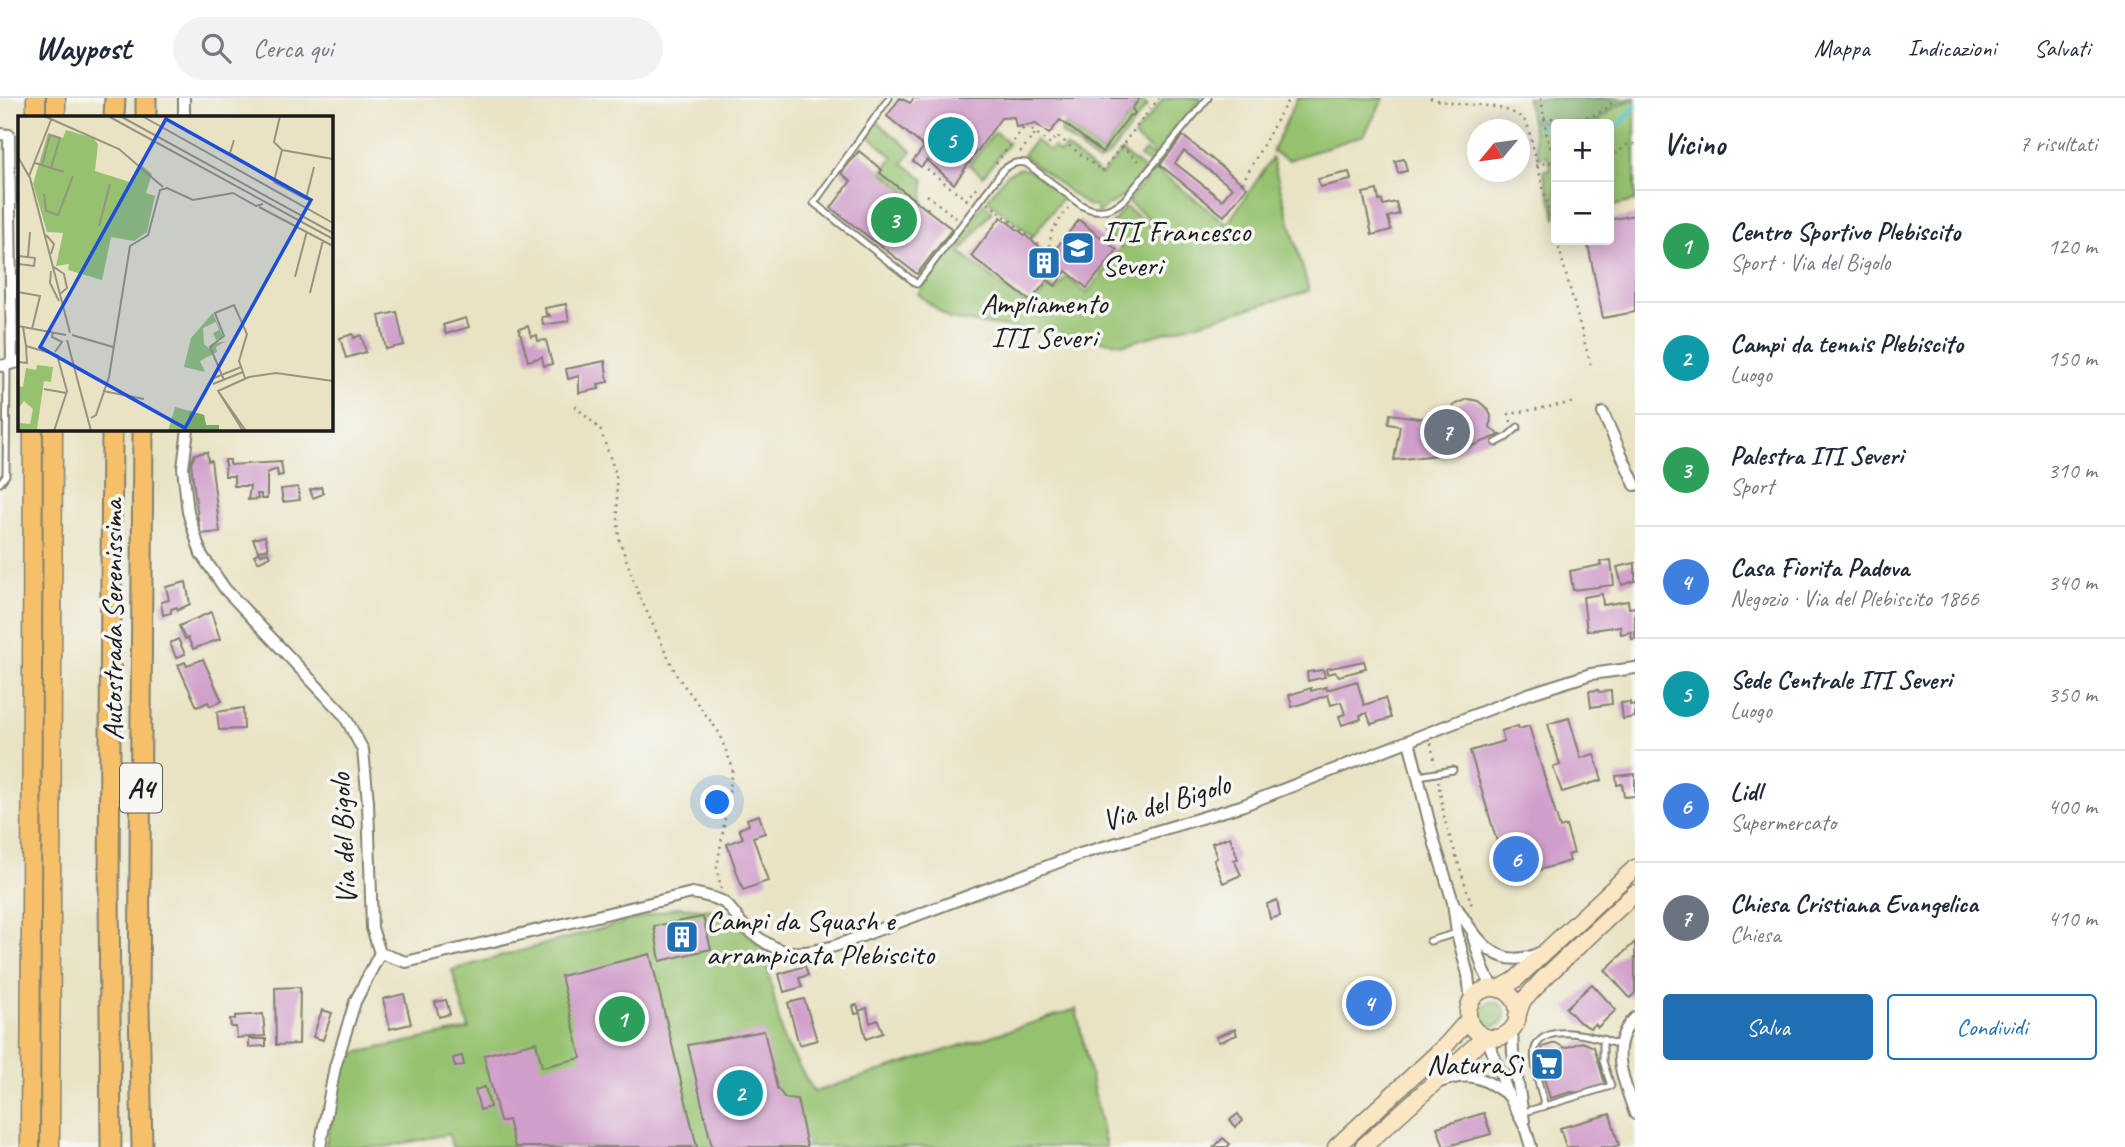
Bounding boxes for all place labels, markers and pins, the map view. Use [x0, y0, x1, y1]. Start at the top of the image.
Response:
pin: 5 [928, 114, 974, 166]
pin: 3 [871, 194, 917, 246]
place label: ITI Francesco Severi [1102, 212, 1252, 284]
school or university icon: ITI Francesco Severi [1059, 229, 1097, 267]
building icon: Ampliamento ITI Severi [1025, 244, 1063, 282]
place label: Ampliamento ITI Severi [981, 284, 1109, 356]
pin: 7 [1424, 406, 1470, 458]
pin: 6 [1493, 833, 1539, 885]
place label: Campi da Squash e arrampicata Plebiscito [706, 901, 935, 973]
building icon: Campi da Squash e arrampicata Plebiscito [663, 918, 701, 956]
pin: 4 [1346, 977, 1392, 1029]
pin: 1 [599, 993, 645, 1045]
place label: NaturaSì [1427, 1045, 1524, 1083]
supermarket icon: NaturaSì [1528, 1045, 1566, 1083]
pin: 2 [717, 1067, 763, 1119]

